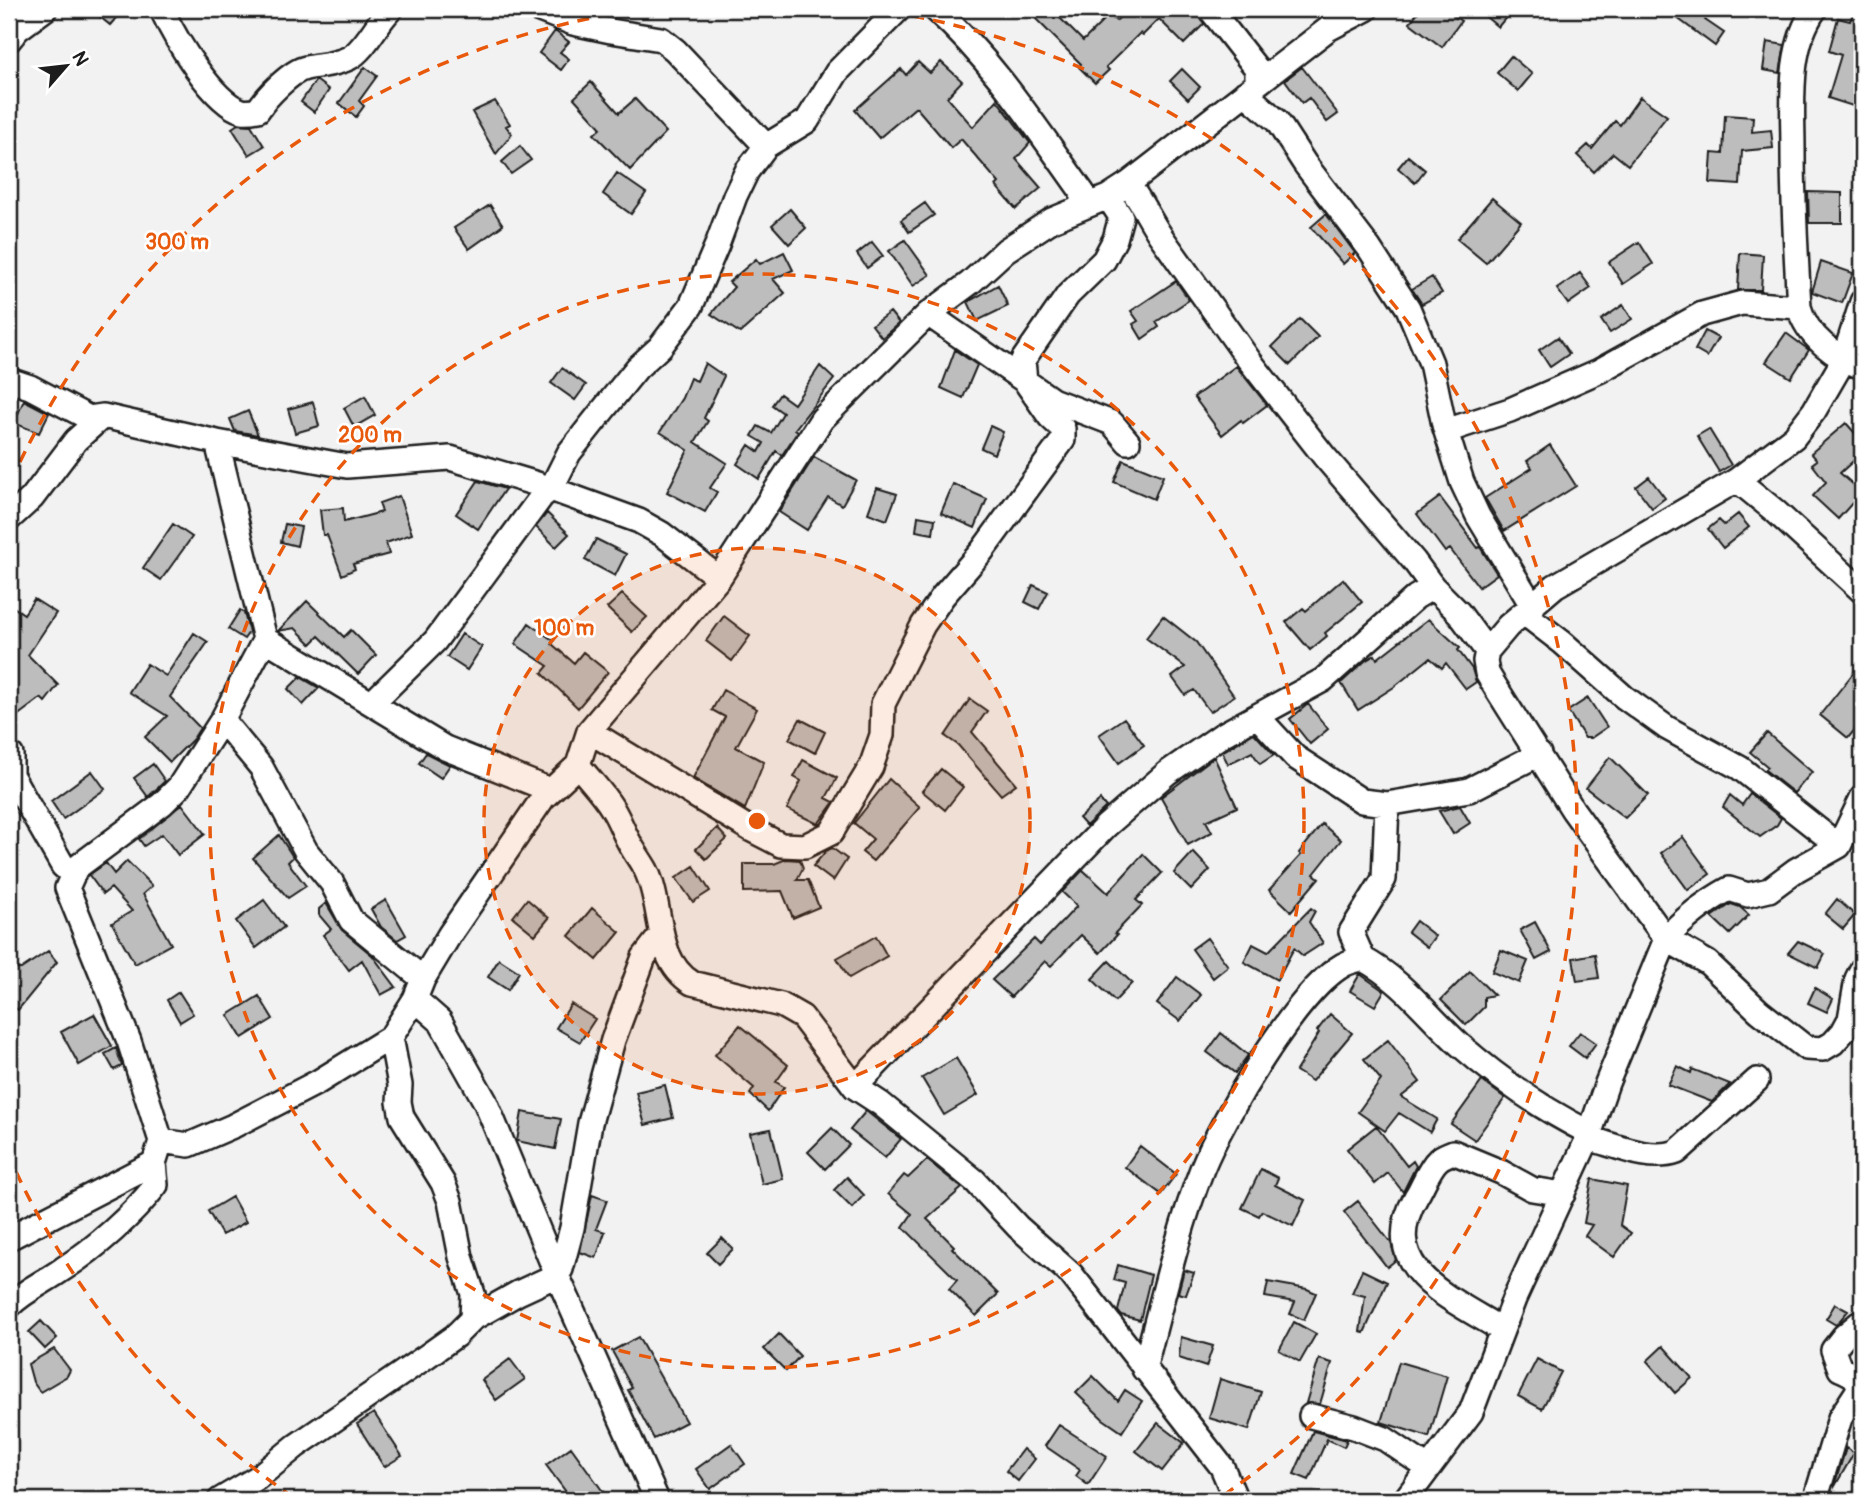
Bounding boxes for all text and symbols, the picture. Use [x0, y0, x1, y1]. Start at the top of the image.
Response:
north arrow [32, 32, 102, 102]
text: N [67, 47, 94, 70]
text: 300 m [145, 229, 209, 256]
text: 200 m [338, 422, 402, 449]
text: 100 m [534, 615, 594, 642]
centre of rings [745, 809, 769, 833]

